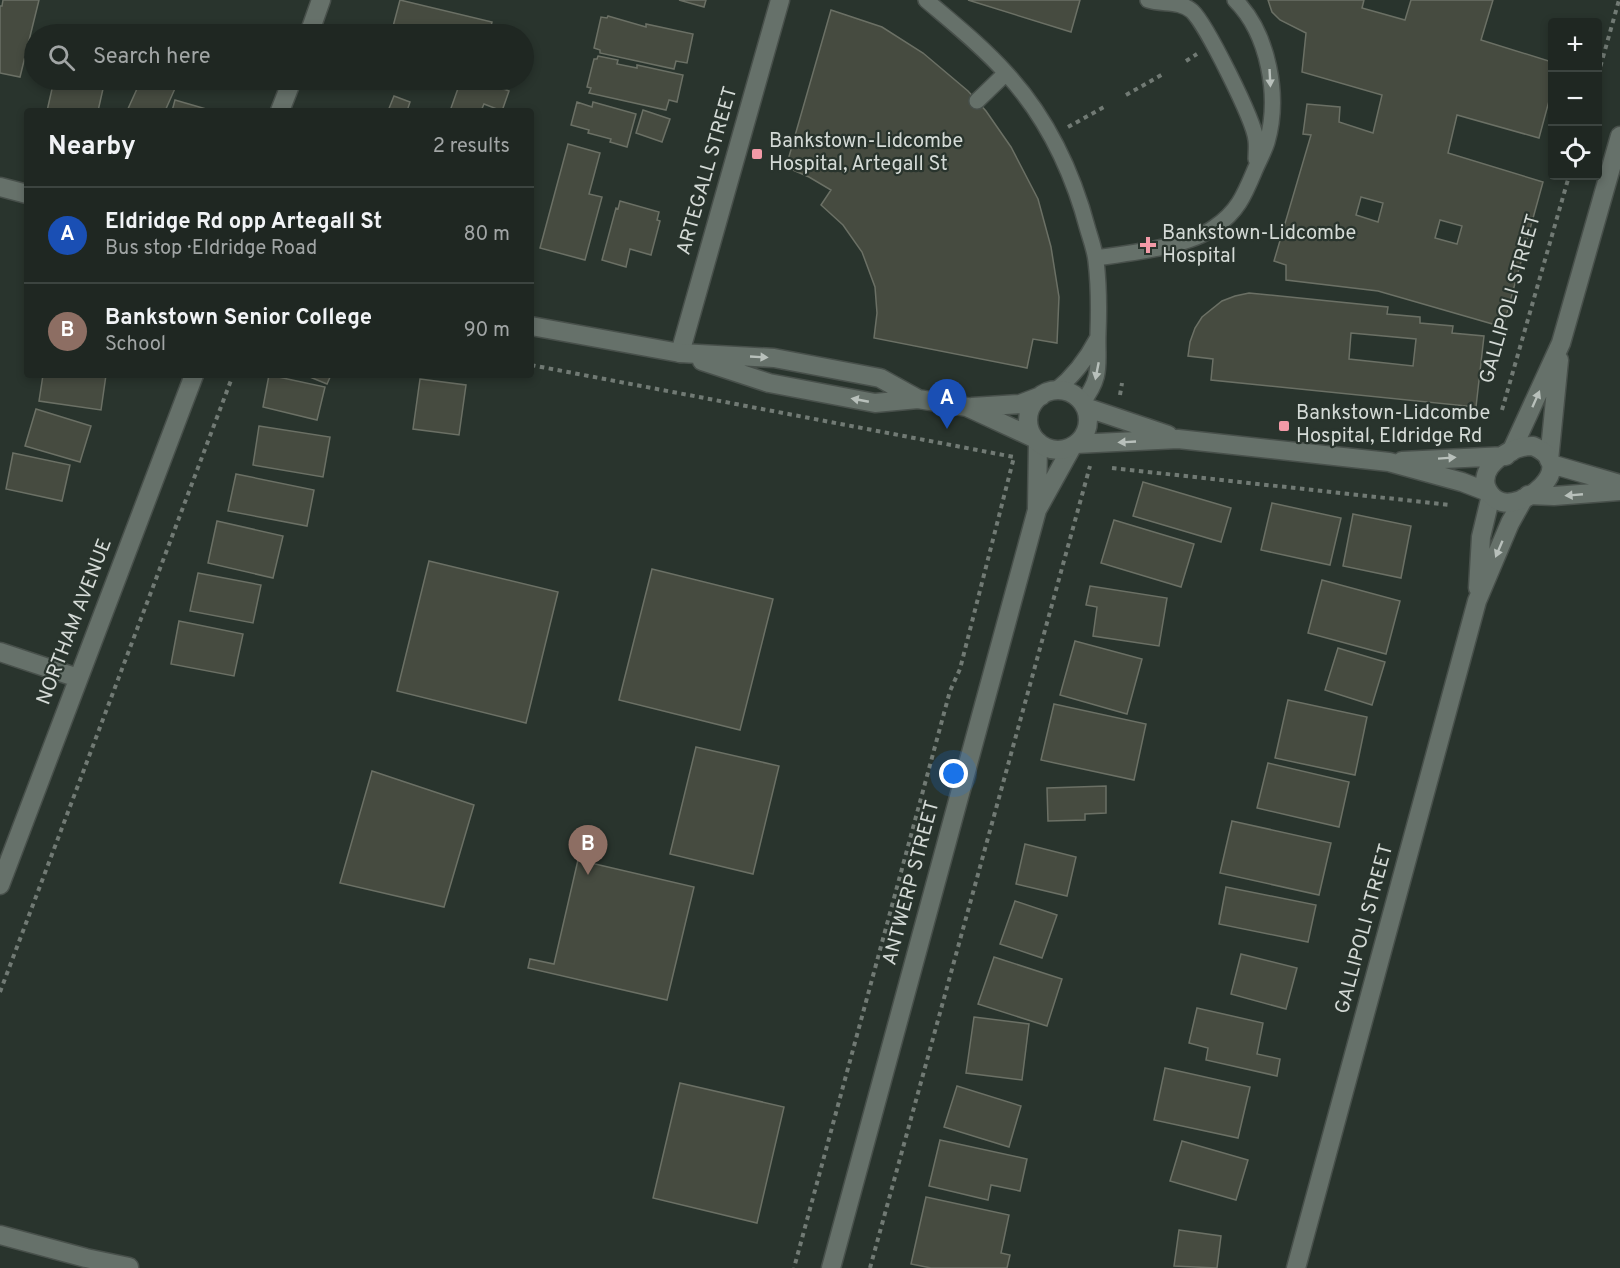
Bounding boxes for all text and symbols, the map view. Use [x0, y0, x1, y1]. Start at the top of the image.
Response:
map controls [1548, 18, 1602, 180]
button: + [1548, 18, 1602, 72]
search box [24, 24, 534, 90]
icon: search [45, 41, 78, 74]
text: Search here [93, 44, 211, 71]
one-way arrow [1266, 69, 1275, 88]
button: − [1548, 72, 1602, 126]
street label: ARTEGALL STREET [671, 84, 745, 258]
button: locate [1548, 126, 1602, 180]
place label: Bankstown-Lidcombe Hospital, Artegall St [769, 129, 963, 178]
text: Nearby [48, 131, 136, 164]
text: 2 results [433, 134, 510, 160]
marker: Bankstown-Lidcombe Hospital, Artegall St [750, 147, 764, 161]
text: Eldridge Rd opp Artegall St [105, 209, 382, 236]
street label: GALLIPOLI STREET [1474, 211, 1548, 387]
place label: Bankstown-Lidcombe Hospital [1162, 221, 1356, 270]
text: A [60, 222, 75, 248]
text: 80 m [464, 222, 510, 248]
text: Bus stop · Eldridge Road [105, 236, 317, 262]
marker: Bankstown-Lidcombe Hospital [1139, 236, 1157, 254]
text: Bankstown Senior College [105, 305, 372, 332]
text: B [61, 318, 74, 344]
text: 90 m [464, 318, 510, 344]
text: School [105, 332, 166, 358]
one-way arrow [750, 352, 769, 361]
one-way arrow [1092, 362, 1101, 381]
pin: A [928, 380, 966, 429]
one-way arrow [1531, 391, 1540, 408]
one-way arrow [850, 396, 869, 405]
place label: Bankstown-Lidcombe Hospital, Eldridge Rd [1296, 401, 1490, 450]
marker: Bankstown-Lidcombe Hospital, Eldridge Rd [1277, 419, 1291, 433]
one-way arrow [1117, 437, 1136, 446]
one-way arrow [1438, 453, 1457, 463]
one-way arrow [1565, 490, 1584, 499]
street label: NORTHAM AVENUE [31, 535, 119, 709]
one-way arrow [1495, 541, 1504, 558]
your location [939, 759, 968, 788]
street label: ANTWERP STREET [877, 798, 947, 968]
pin: B [568, 826, 608, 875]
street label: GALLIPOLI STREET [1330, 841, 1400, 1017]

